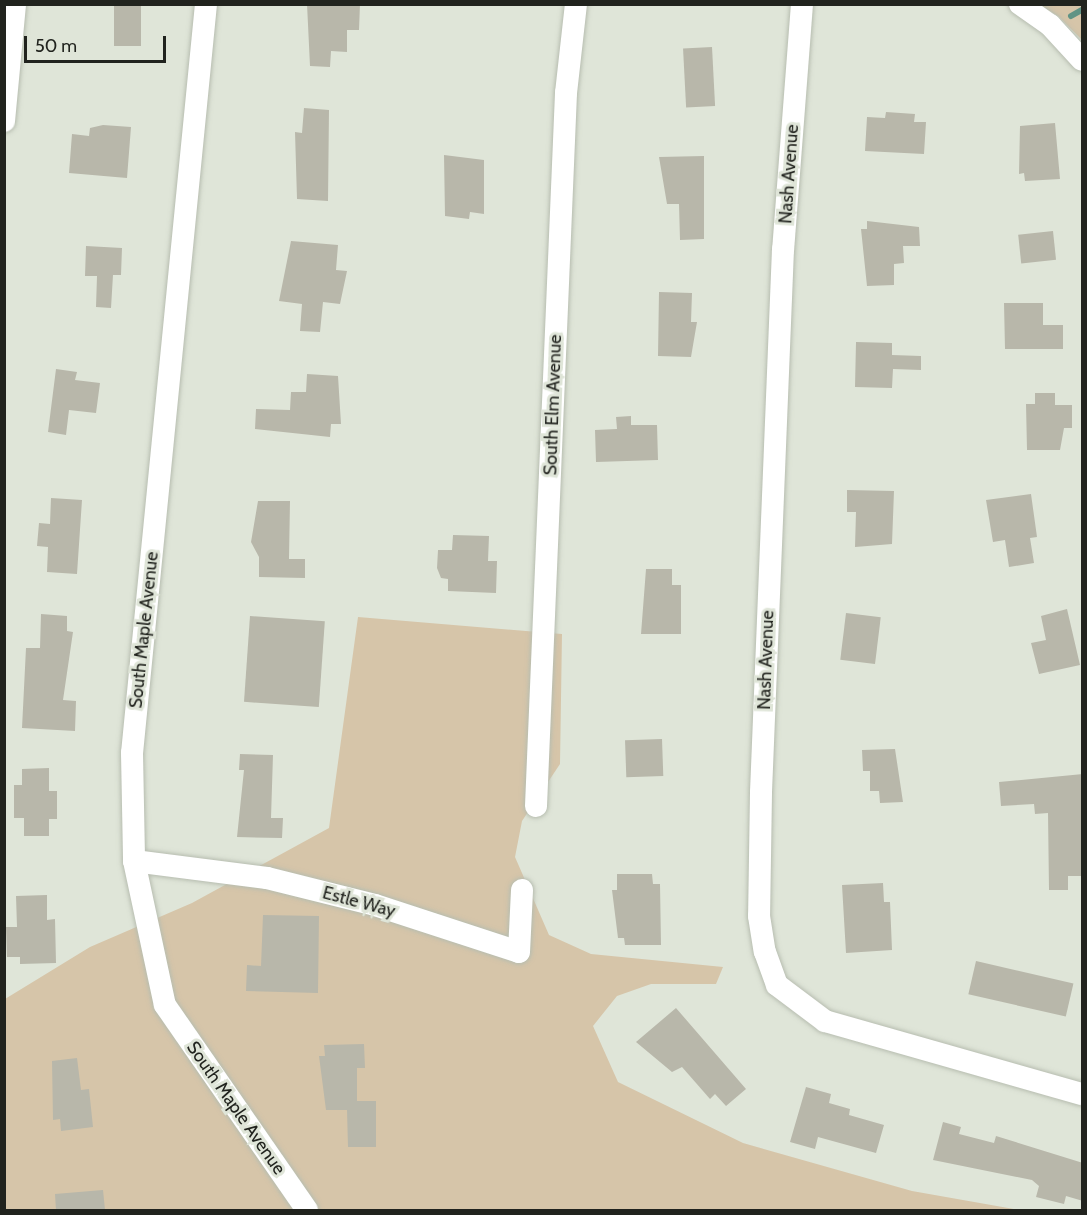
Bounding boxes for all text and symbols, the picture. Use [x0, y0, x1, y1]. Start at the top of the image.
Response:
scale bar [27, 24, 170, 62]
text: 50 m [35, 35, 77, 57]
street label: Nash Avenue [775, 124, 803, 224]
street label: South Elm Avenue [540, 334, 566, 476]
street label: South Maple Avenue [125, 551, 163, 709]
street label: Nash Avenue [753, 610, 779, 710]
street label: Estle Way [320, 882, 398, 922]
street label: South Maple Avenue [182, 1037, 290, 1179]

